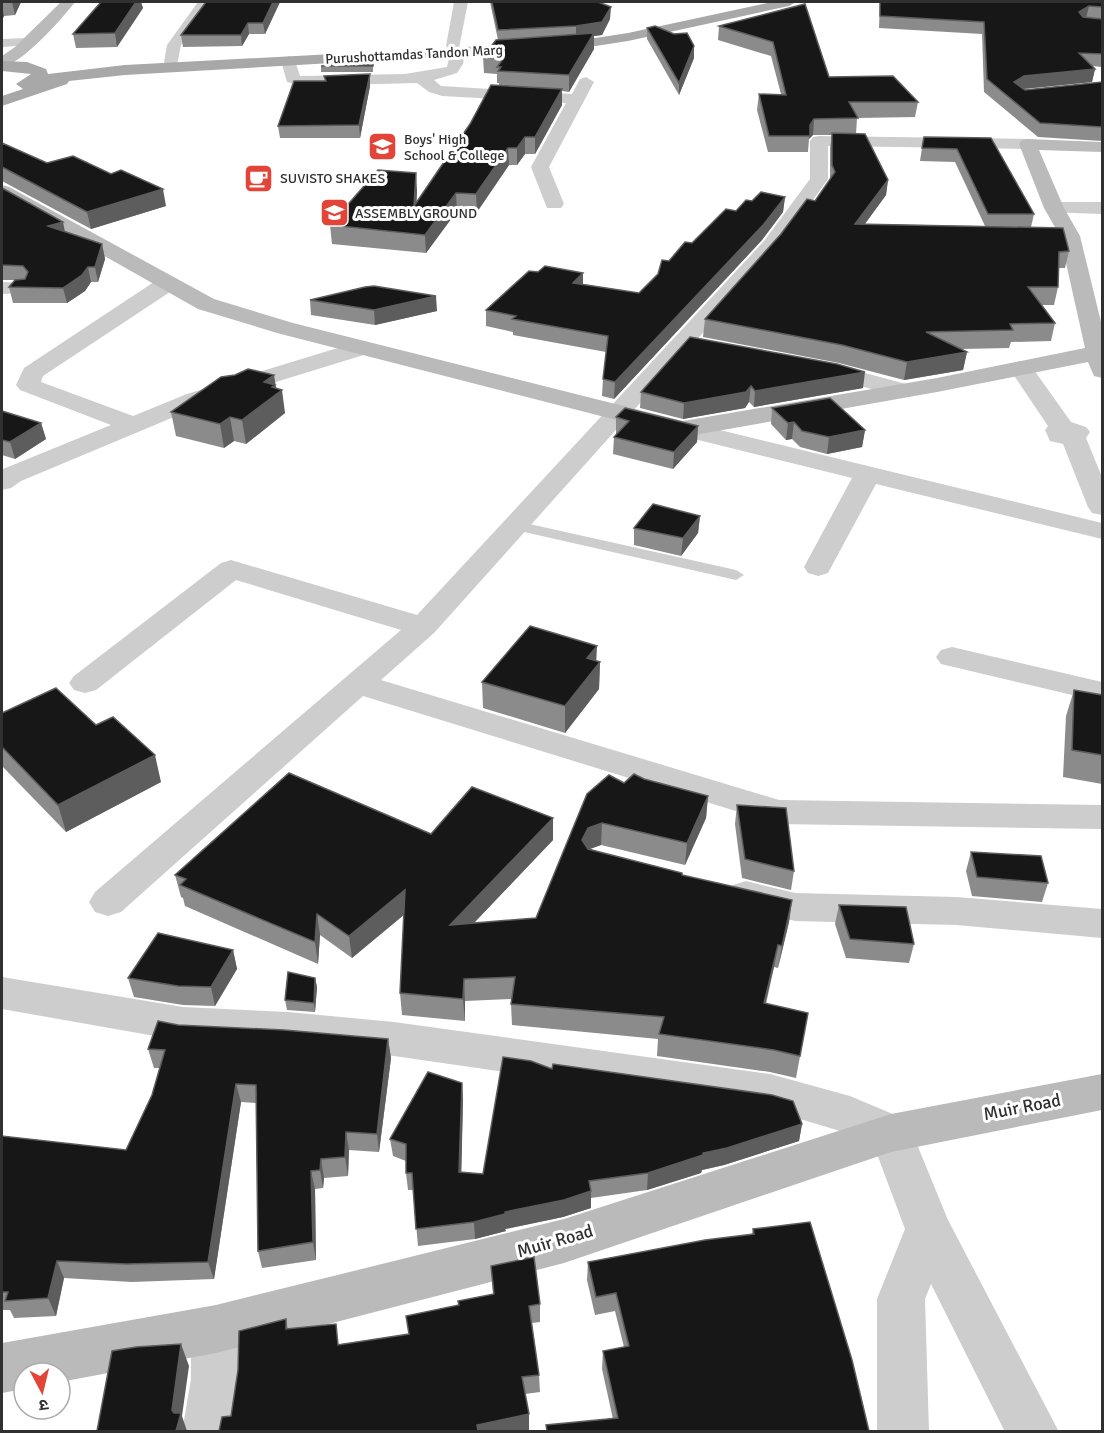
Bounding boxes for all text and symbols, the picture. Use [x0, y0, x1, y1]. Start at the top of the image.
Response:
street label: Purushottamdas Tandon Marg [325, 41, 503, 68]
school or university icon: Boys' High School & College [367, 131, 399, 163]
place label: Boys' High School & College [404, 131, 505, 164]
cafe icon: SUVISTO SHAKES [243, 162, 275, 194]
place label: SUVISTO SHAKES [280, 170, 386, 187]
school or university icon: ASSEMBLY GROUND [318, 197, 350, 229]
place label: ASSEMBLY GROUND [355, 205, 477, 222]
street label: Muir Road [981, 1089, 1063, 1125]
street label: Muir Road [514, 1220, 596, 1262]
north arrow [12, 1361, 72, 1421]
text: उ [37, 1394, 50, 1415]

